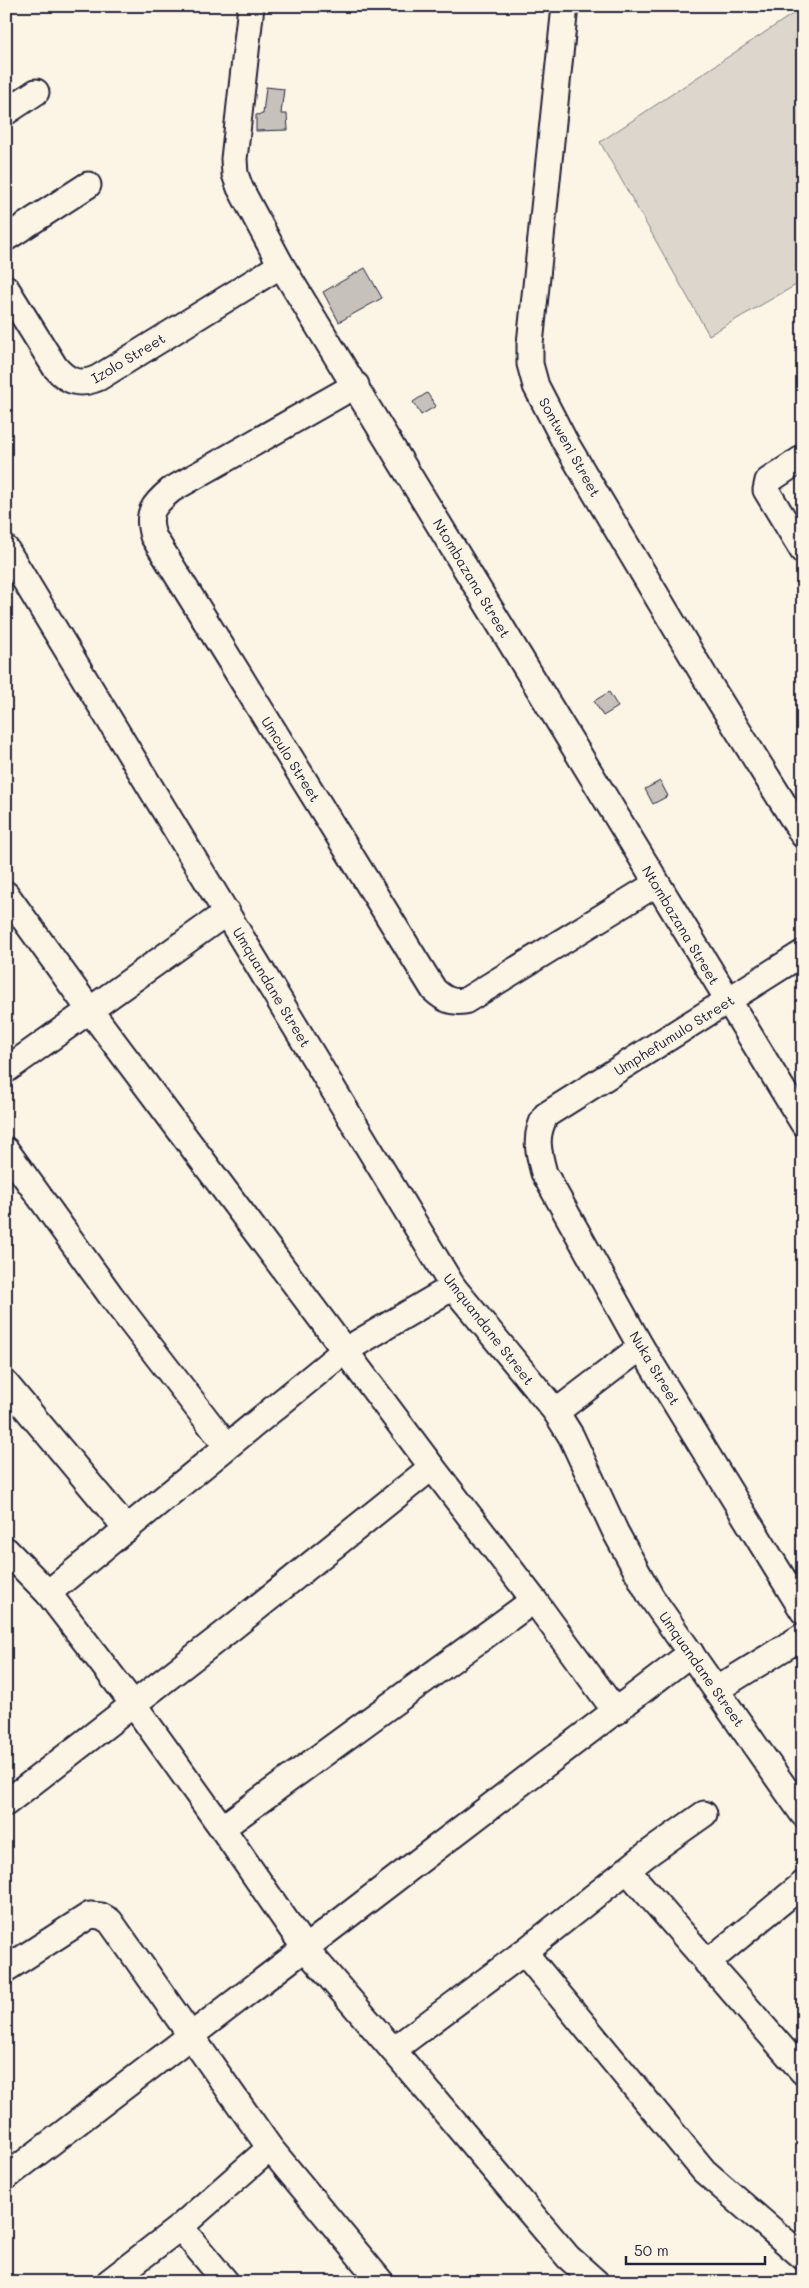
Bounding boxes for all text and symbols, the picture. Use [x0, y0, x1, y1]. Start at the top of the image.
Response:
street label: Izolo Street [88, 328, 168, 388]
street label: Sontweni Street [535, 394, 605, 500]
street label: Ntombazana Street [429, 515, 515, 641]
street label: Umculo Street [257, 713, 325, 805]
street label: Ntombazana Street [638, 862, 724, 988]
street label: Umquandane Street [229, 924, 315, 1050]
street label: Umphefumulo Street [610, 990, 738, 1080]
street label: Umquandane Street [439, 1269, 539, 1389]
street label: Nuka Street [625, 1327, 685, 1409]
street label: Umquandane Street [655, 1608, 749, 1730]
scale bar [626, 2233, 765, 2265]
text: 50 m [634, 2240, 669, 2260]

